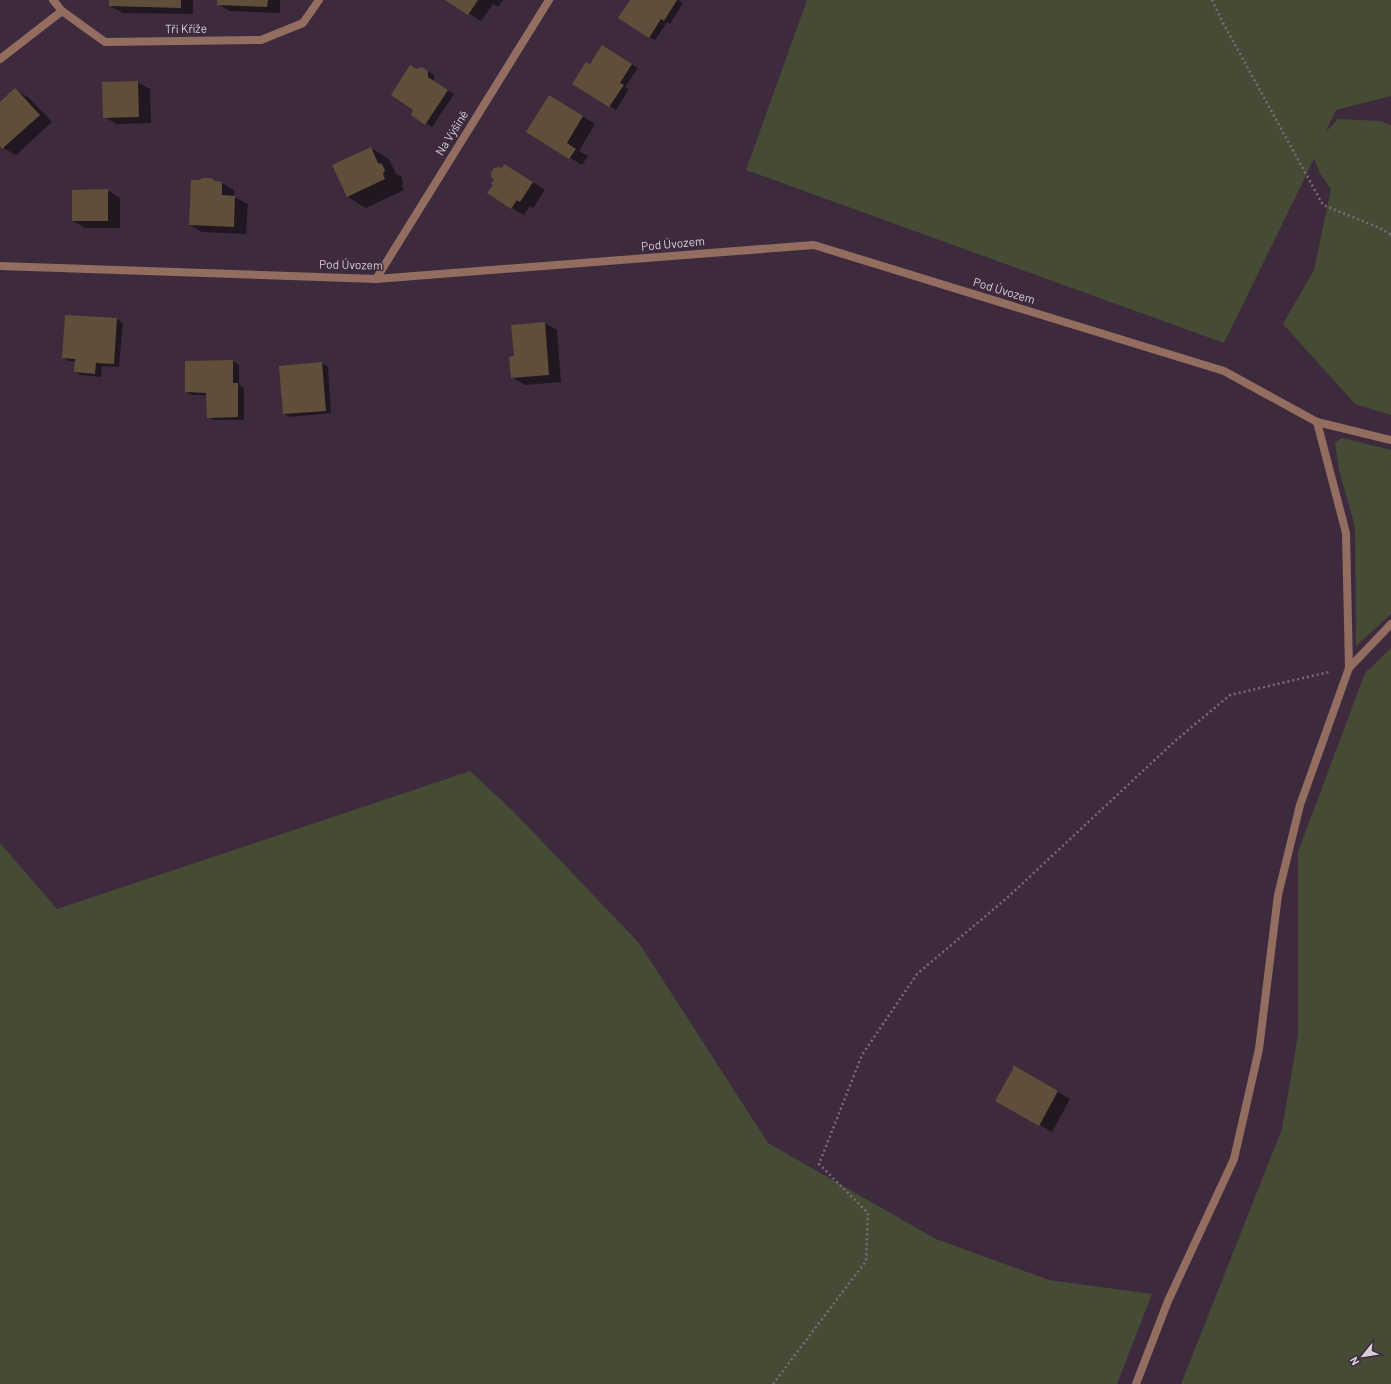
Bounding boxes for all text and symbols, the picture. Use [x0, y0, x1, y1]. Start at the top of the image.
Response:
street label: Tři Kříže [165, 21, 207, 35]
street label: Na Výšině [432, 107, 470, 158]
street label: Pod Úvozem [640, 233, 705, 253]
street label: Pod Úvozem [319, 256, 383, 272]
street label: Pod Úvozem [972, 274, 1037, 306]
north arrow [1343, 1336, 1383, 1376]
text: N [1346, 1355, 1361, 1368]

